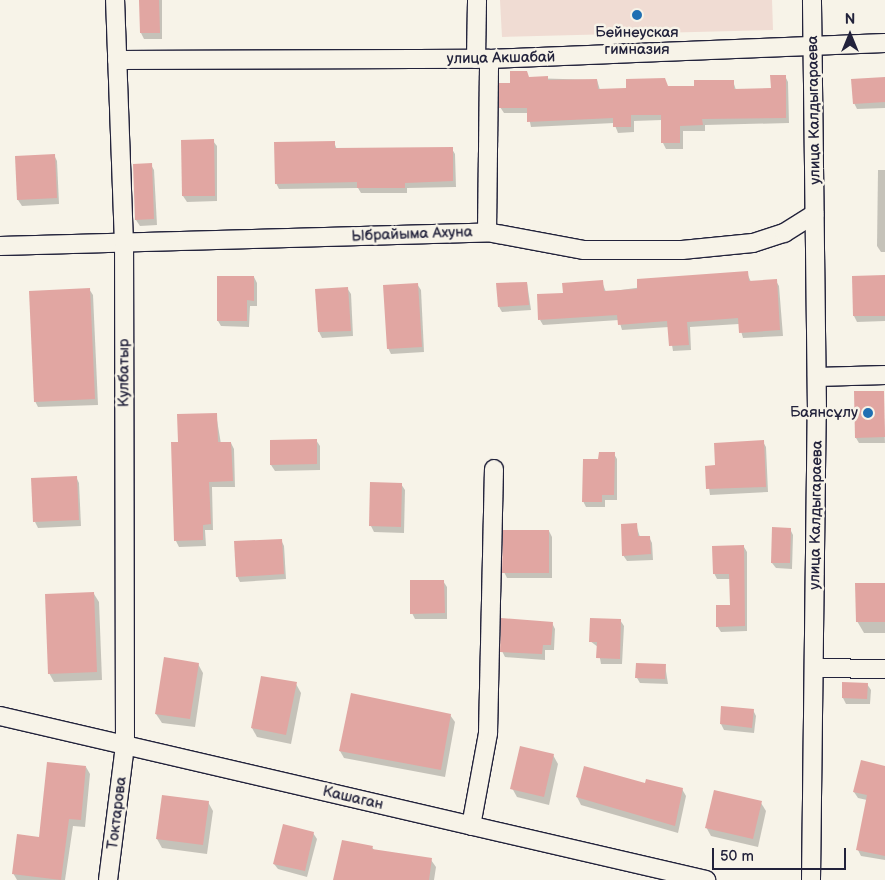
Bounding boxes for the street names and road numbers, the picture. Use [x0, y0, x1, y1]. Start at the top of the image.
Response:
street label: улица Калдыгараева [804, 35, 824, 185]
street label: улица Акшабай [446, 48, 556, 68]
street label: Ыбрайыма Ахуна [351, 223, 473, 245]
street label: Кулбатыр [115, 339, 133, 407]
street label: улица Калдыгараева [806, 440, 826, 590]
street label: Токтарова [104, 776, 130, 850]
street label: Кашаган [321, 782, 385, 814]

